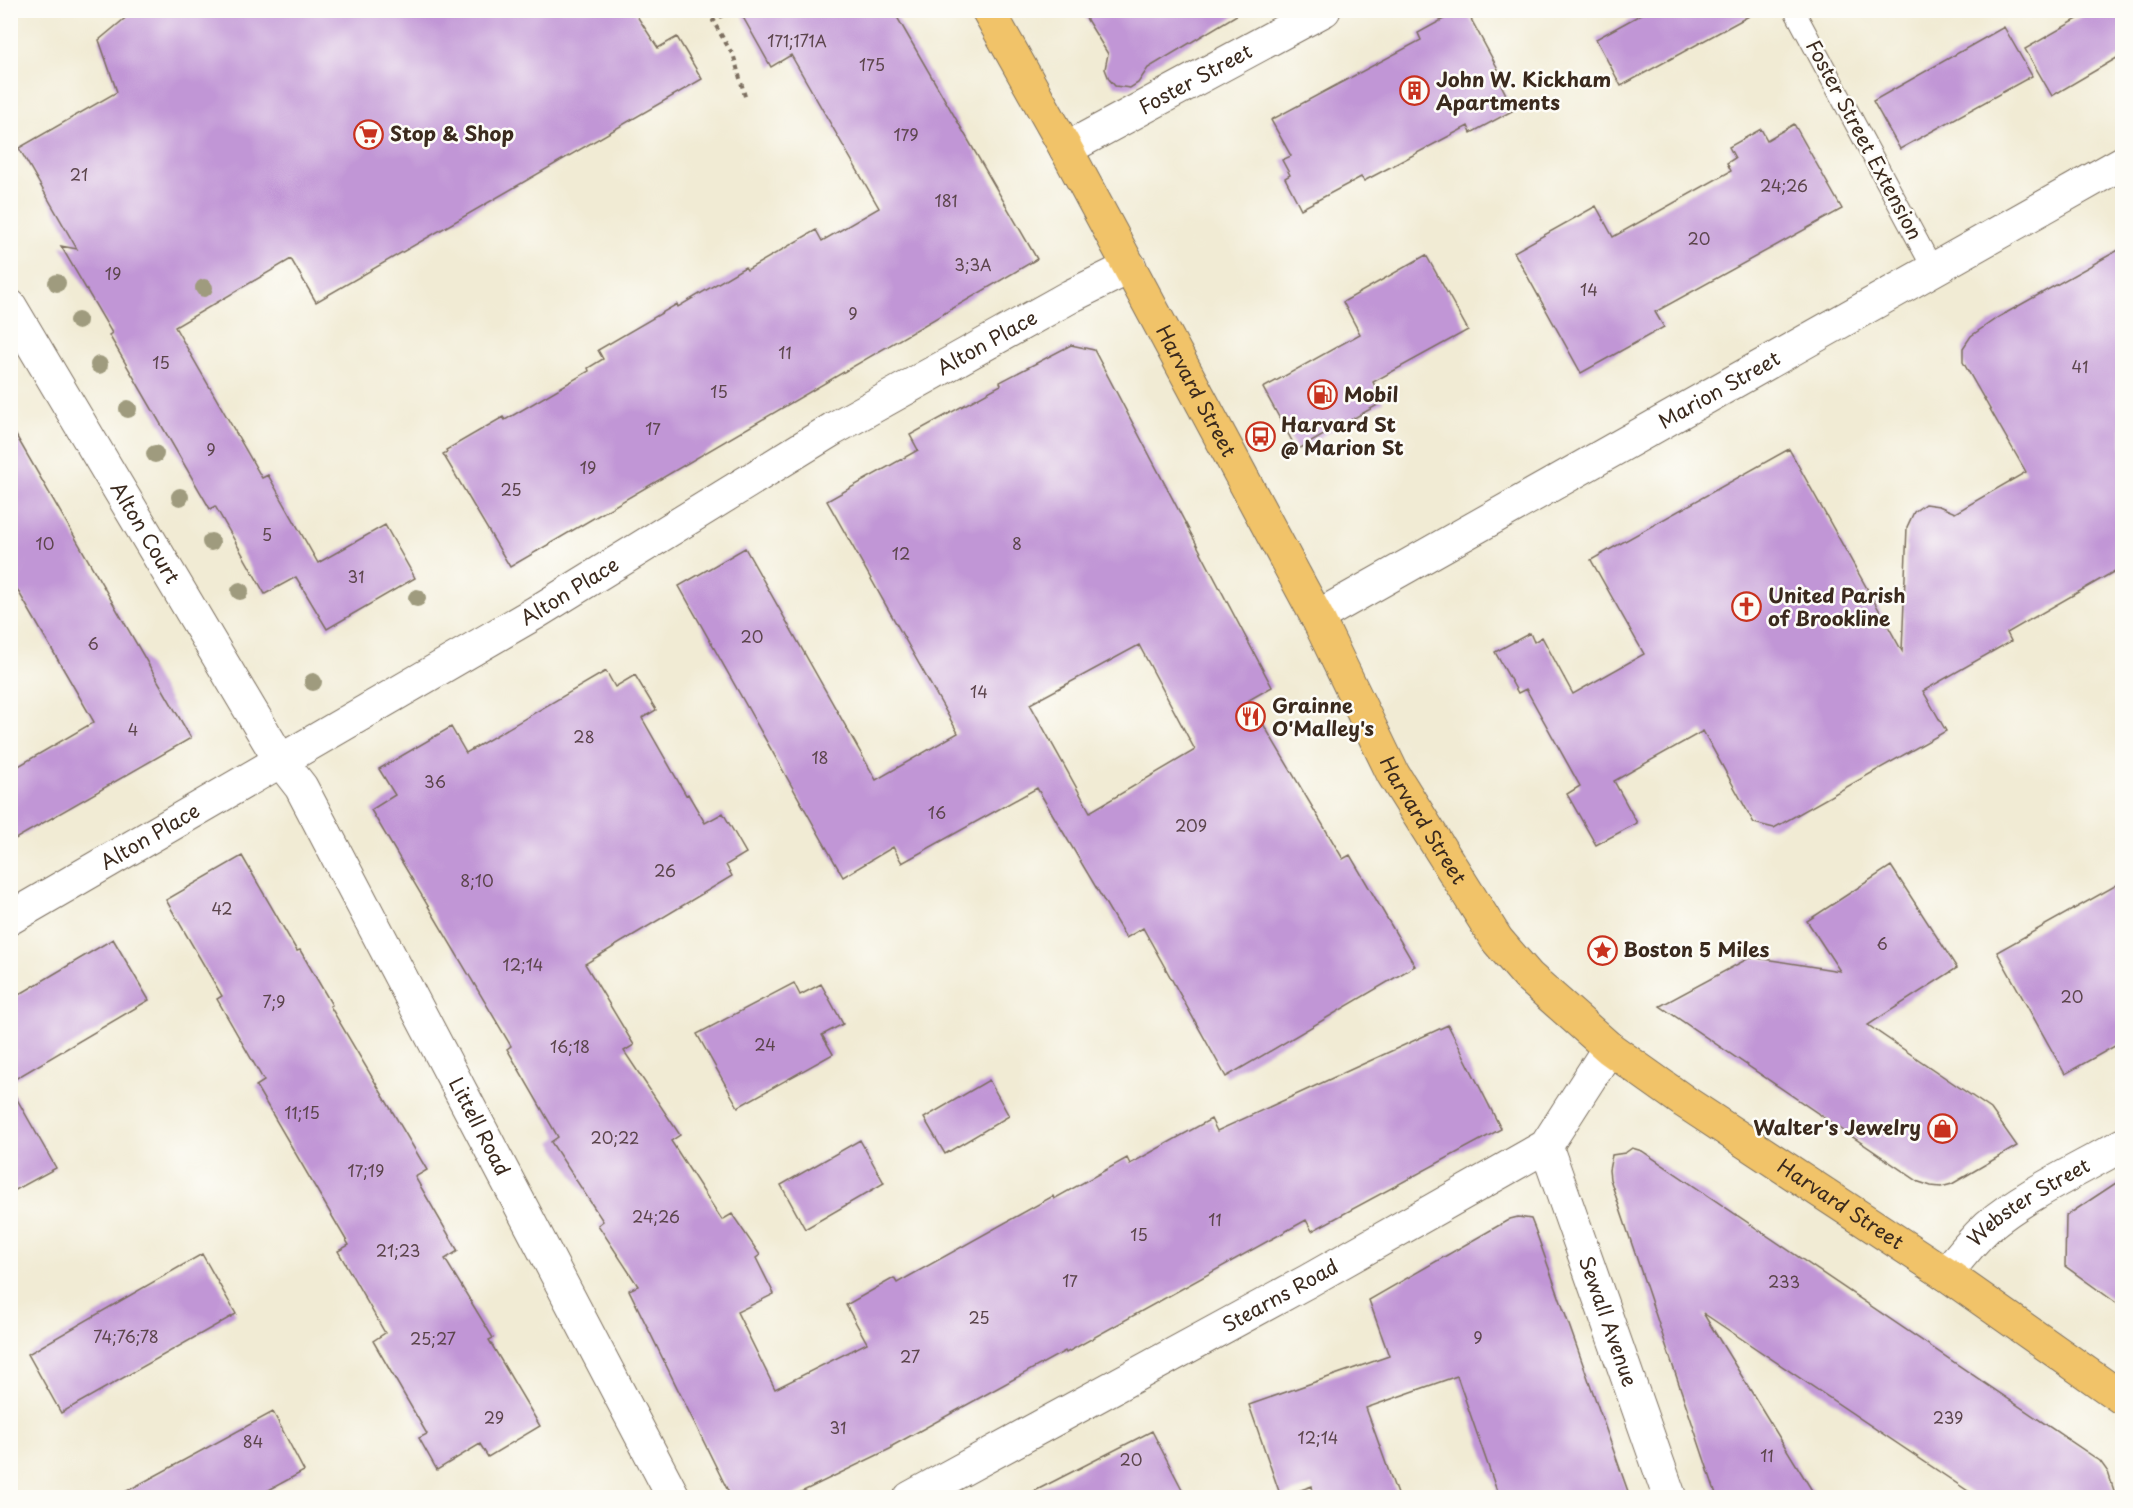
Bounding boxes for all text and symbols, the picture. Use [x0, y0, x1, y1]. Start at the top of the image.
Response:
house number: 171;171A [767, 28, 827, 52]
street label: Foster Street Extension [1799, 34, 1930, 245]
street label: Foster Street [1133, 36, 1257, 121]
house number: 175 [859, 52, 885, 76]
place label: John W. Kickham Apartments [1436, 64, 1611, 117]
building icon: John W. Kickham Apartments [1399, 75, 1431, 107]
supermarket icon: Stop & Shop [353, 118, 385, 150]
place label: Stop & Shop [390, 118, 514, 148]
house number: 179 [893, 122, 919, 146]
house number: 21 [70, 162, 88, 186]
house number: 24;26 [1760, 173, 1808, 197]
house number: 181 [934, 188, 958, 212]
house number: 20 [1688, 226, 1710, 250]
house number: 3;3A [954, 252, 992, 276]
house number: 19 [105, 261, 121, 285]
house number: 14 [1580, 277, 1598, 301]
house number: 9 [848, 301, 858, 325]
street label: Alton Place [931, 302, 1042, 382]
street label: Harvard Street [1149, 319, 1244, 462]
house number: 11 [778, 340, 792, 364]
street label: Marion Street [1653, 343, 1785, 436]
house number: 15 [152, 350, 170, 374]
house number: 41 [2072, 354, 2088, 378]
house number: 15 [710, 379, 728, 403]
fuel station icon: Mobil [1307, 379, 1339, 411]
place label: Mobil [1344, 379, 1398, 409]
place label: Harvard St @ Marion St [1281, 409, 1404, 462]
house number: 17 [645, 416, 661, 440]
bus stop icon: Harvard St @ Marion St [1244, 421, 1276, 453]
house number: 9 [206, 437, 216, 461]
house number: 19 [580, 455, 596, 479]
street label: Alton Court [104, 476, 188, 589]
house number: 25 [500, 477, 522, 501]
house number: 5 [262, 522, 272, 546]
house number: 10 [36, 531, 54, 555]
house number: 8 [1012, 531, 1022, 555]
house number: 12 [892, 541, 910, 565]
street label: Alton Place [514, 549, 624, 632]
house number: 31 [348, 564, 364, 588]
place label: United Parish of Brookline [1768, 580, 1905, 633]
church icon: United Parish of Brookline [1731, 591, 1763, 623]
house number: 20 [741, 624, 763, 648]
house number: 6 [87, 631, 99, 655]
house number: 14 [970, 679, 988, 703]
place label: Grainne O'Malley's [1272, 690, 1375, 743]
restaurant icon: Grainne O'Malley's [1235, 701, 1267, 733]
house number: 4 [128, 717, 138, 741]
house number: 28 [573, 724, 595, 748]
house number: 18 [811, 745, 829, 769]
street label: Harvard Street [1373, 751, 1475, 890]
house number: 36 [424, 769, 446, 793]
street label: Alton Place [94, 795, 205, 877]
house number: 16 [928, 800, 946, 824]
house number: 209 [1175, 813, 1207, 837]
house number: 26 [654, 858, 676, 882]
house number: 8;10 [460, 868, 494, 892]
house number: 42 [211, 896, 233, 920]
house number: 6 [1876, 931, 1888, 955]
place icon: Boston 5 Miles [1586, 934, 1618, 966]
place label: Boston 5 Miles [1623, 934, 1770, 964]
house number: 12;14 [503, 952, 543, 976]
house number: 20 [2061, 984, 2083, 1008]
house number: 7;9 [263, 989, 285, 1013]
house number: 24 [754, 1032, 776, 1056]
house number: 16;18 [550, 1034, 590, 1058]
street label: Littell Road [442, 1072, 518, 1181]
house number: 11;15 [284, 1100, 320, 1124]
place label: Walter's Jewelry [1753, 1112, 1921, 1142]
shop icon: Walter's Jewelry [1926, 1112, 1958, 1144]
house number: 20;22 [591, 1125, 639, 1149]
street label: Webster Street [1960, 1150, 2095, 1253]
street label: Harvard Street [1772, 1151, 1910, 1256]
house number: 17;19 [348, 1158, 384, 1182]
house number: 24;26 [632, 1204, 680, 1228]
house number: 11 [1208, 1207, 1222, 1231]
house number: 15 [1130, 1222, 1148, 1246]
house number: 21;23 [376, 1238, 420, 1262]
street label: Stearns Road [1217, 1251, 1343, 1339]
street label: Sewall Avenue [1572, 1252, 1646, 1391]
house number: 17 [1062, 1268, 1078, 1292]
house number: 233 [1768, 1269, 1800, 1293]
house number: 25 [968, 1305, 990, 1329]
house number: 74;76;78 [93, 1324, 159, 1348]
house number: 9 [1473, 1325, 1483, 1349]
house number: 25;27 [410, 1326, 456, 1350]
house number: 27 [900, 1344, 920, 1368]
house number: 29 [484, 1405, 504, 1429]
house number: 239 [1933, 1405, 1963, 1429]
house number: 31 [830, 1415, 846, 1439]
house number: 12;14 [1298, 1425, 1338, 1449]
house number: 84 [243, 1429, 263, 1453]
house number: 11 [1760, 1443, 1774, 1467]
house number: 20 [1120, 1447, 1142, 1471]

